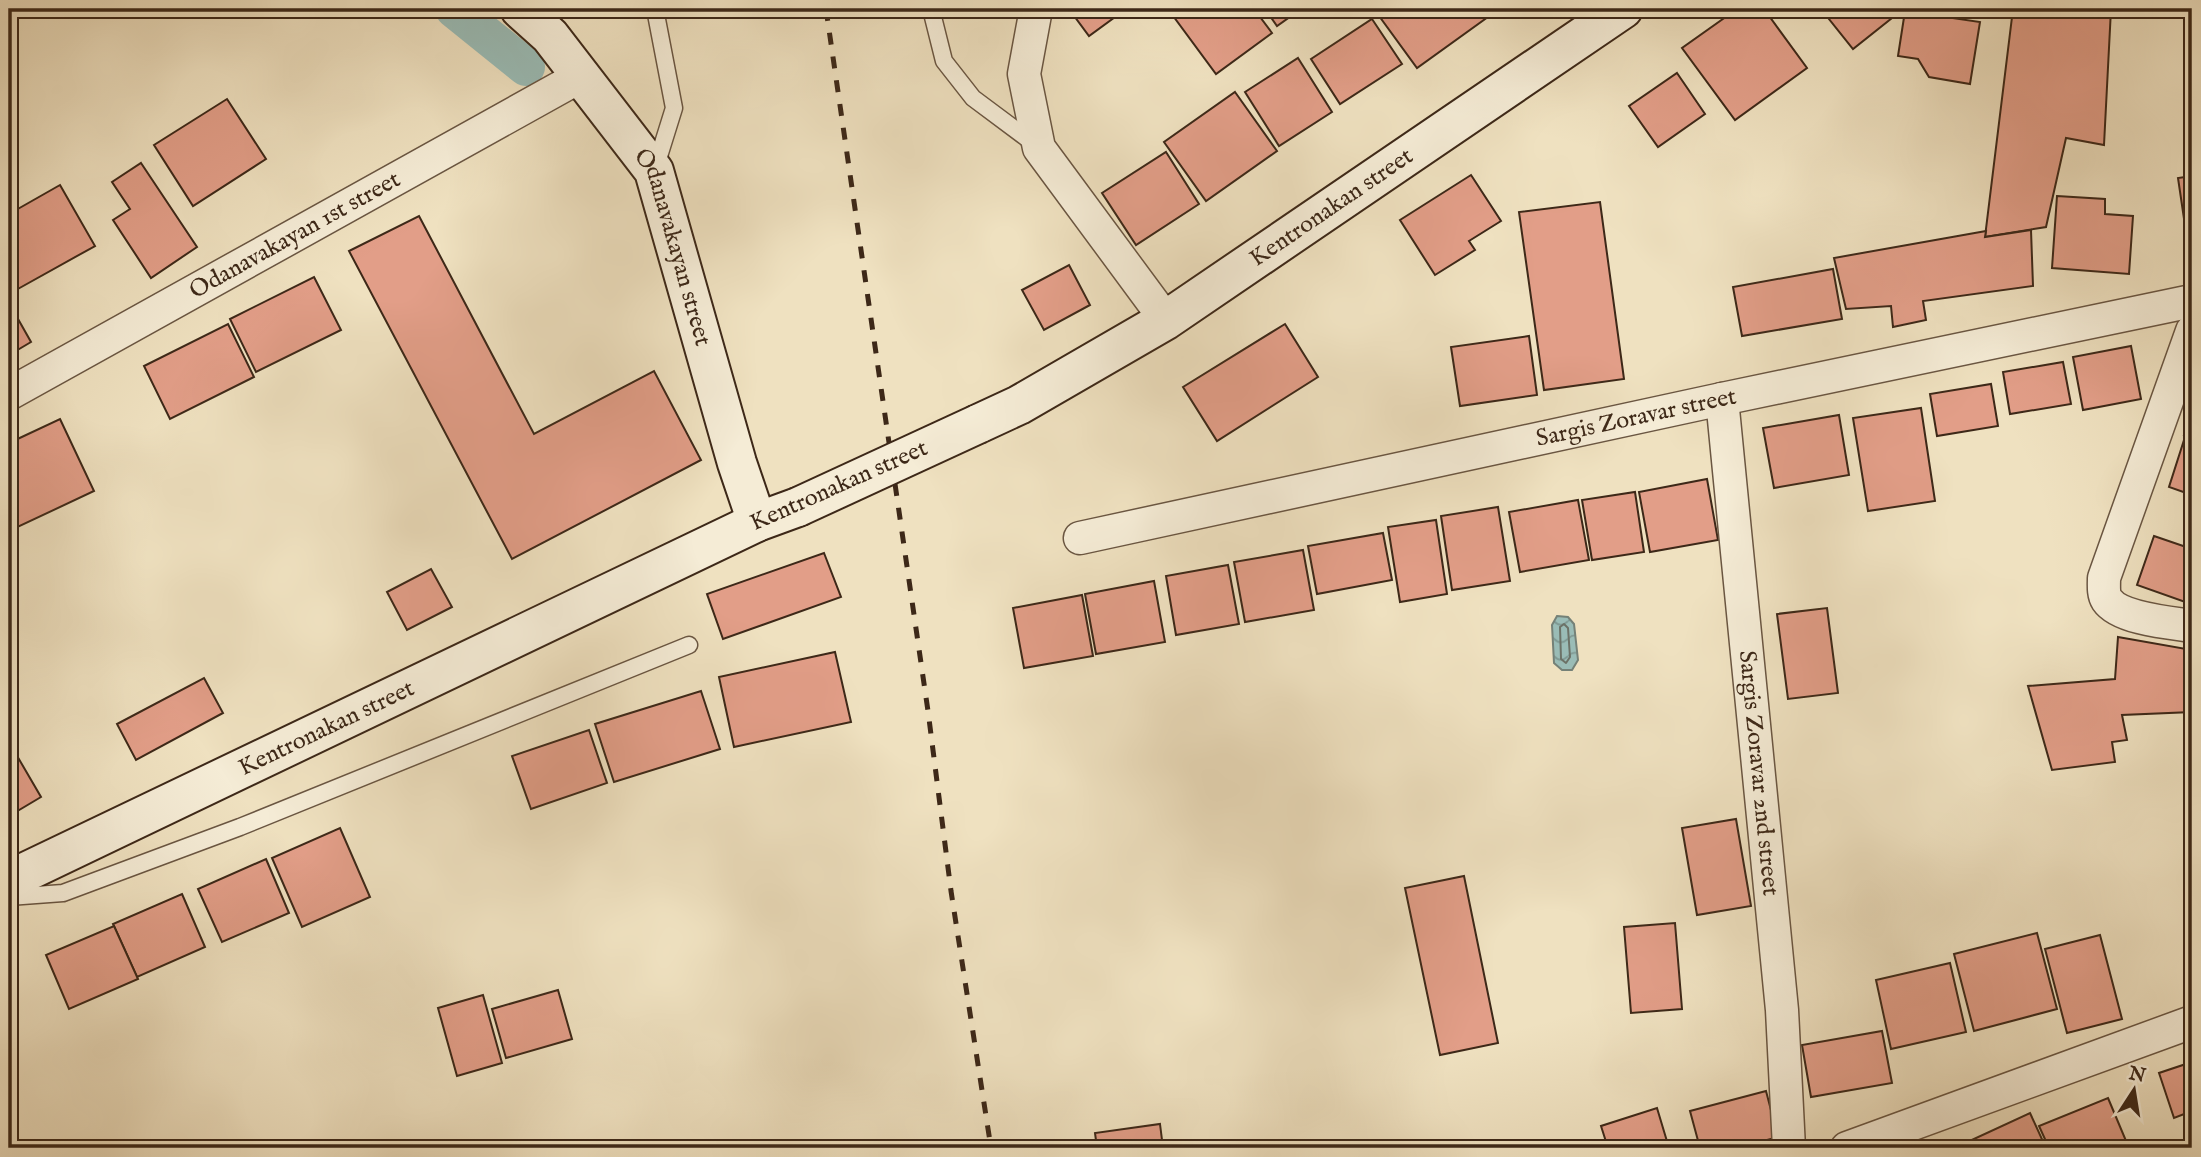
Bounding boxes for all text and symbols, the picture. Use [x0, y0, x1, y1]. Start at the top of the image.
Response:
street label: Kentronakan street [1244, 141, 1419, 274]
street label: Odanavakayan street [627, 142, 718, 349]
street label: Odanavakayan 1st street [184, 164, 406, 306]
street label: Sargis Zoravar street [1533, 381, 1739, 454]
street label: Kentronakan street [745, 433, 933, 539]
street label: Sargis Zoravar 2nd street [1731, 649, 1786, 897]
street label: Kentronakan street [234, 673, 419, 783]
north arrow [2100, 1056, 2170, 1126]
text: N [2126, 1062, 2148, 1089]

